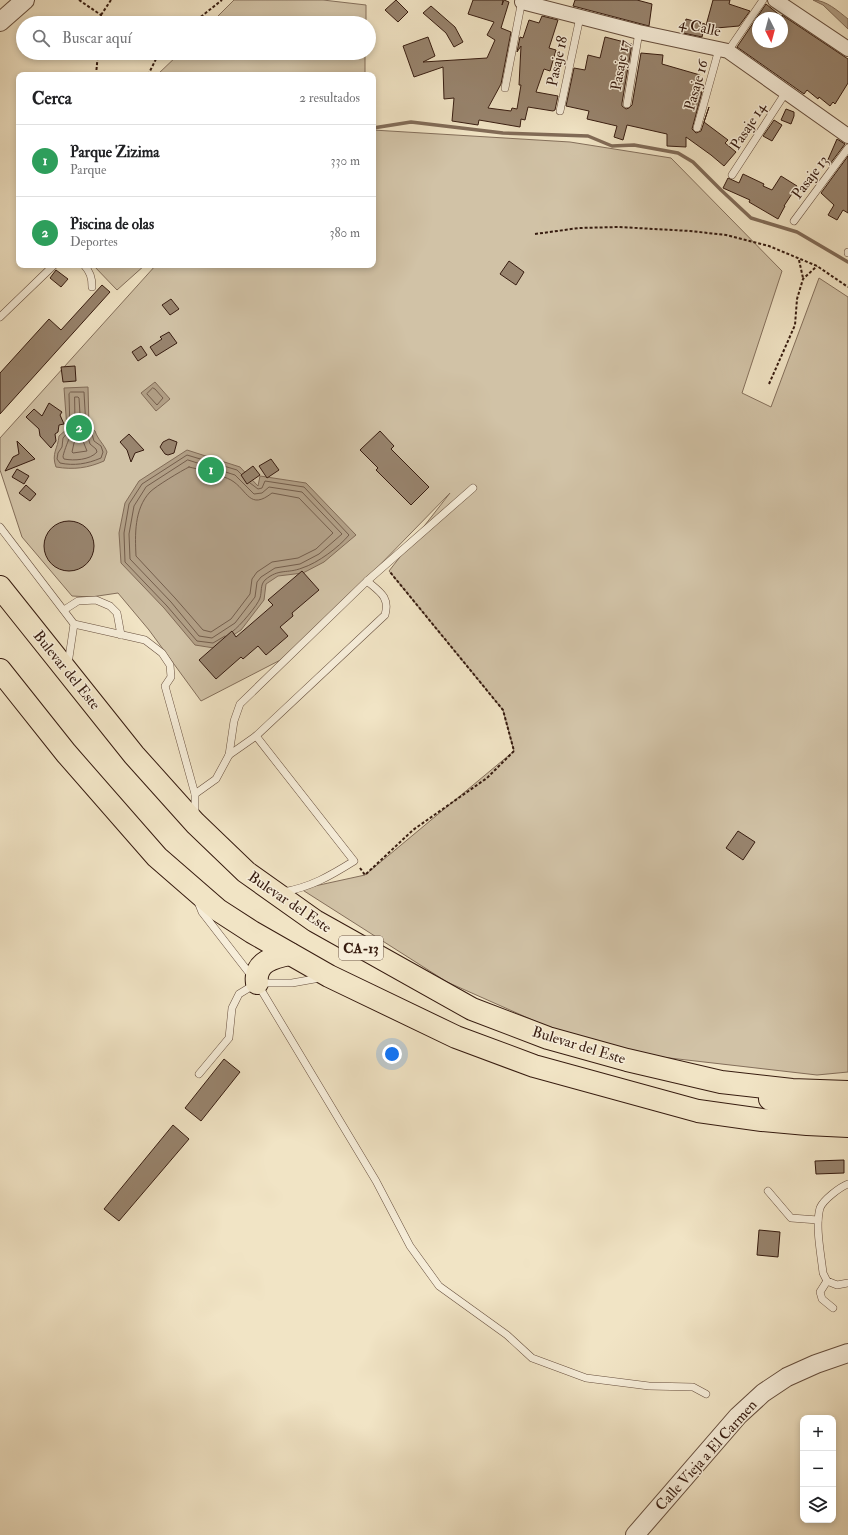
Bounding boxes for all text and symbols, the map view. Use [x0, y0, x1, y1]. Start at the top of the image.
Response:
north arrow [752, 12, 788, 48]
street label: 4 Calle [677, 14, 723, 41]
search box [16, 16, 376, 60]
icon: search [30, 27, 52, 49]
text: Buscar aquí [62, 29, 131, 48]
street label: Pasaje 18 [543, 34, 572, 88]
street label: Pasaje 17 [607, 38, 634, 92]
street label: Pasaje 16 [680, 56, 713, 113]
text: Cerca [32, 88, 72, 109]
text: 2 resultados [299, 90, 360, 106]
street label: Pasaje 14 [726, 98, 771, 153]
text: Parque Zizima [70, 143, 160, 162]
street label: Pasaje 13 [788, 152, 833, 203]
text: 1 [43, 153, 47, 169]
text: 330 m [331, 153, 360, 169]
text: Parque [70, 162, 106, 178]
text: Piscina de olas [70, 215, 154, 234]
text: 2 [42, 225, 48, 241]
text: 380 m [329, 225, 360, 241]
text: Deportes [70, 234, 118, 250]
pin: 2 [66, 413, 92, 443]
pin: 1 [198, 455, 224, 485]
street label: Bulevar del Este [29, 627, 104, 714]
street label: Bulevar del Este [244, 868, 335, 937]
road number: CA-13 [339, 936, 383, 960]
street label: Bulevar del Este [530, 1022, 628, 1069]
your location [382, 1044, 402, 1064]
street label: Calle Vieja a El Carmen [651, 1396, 761, 1515]
map controls [800, 1415, 836, 1523]
button: + [800, 1415, 836, 1451]
button: − [800, 1451, 836, 1487]
button: layers [800, 1487, 836, 1523]

